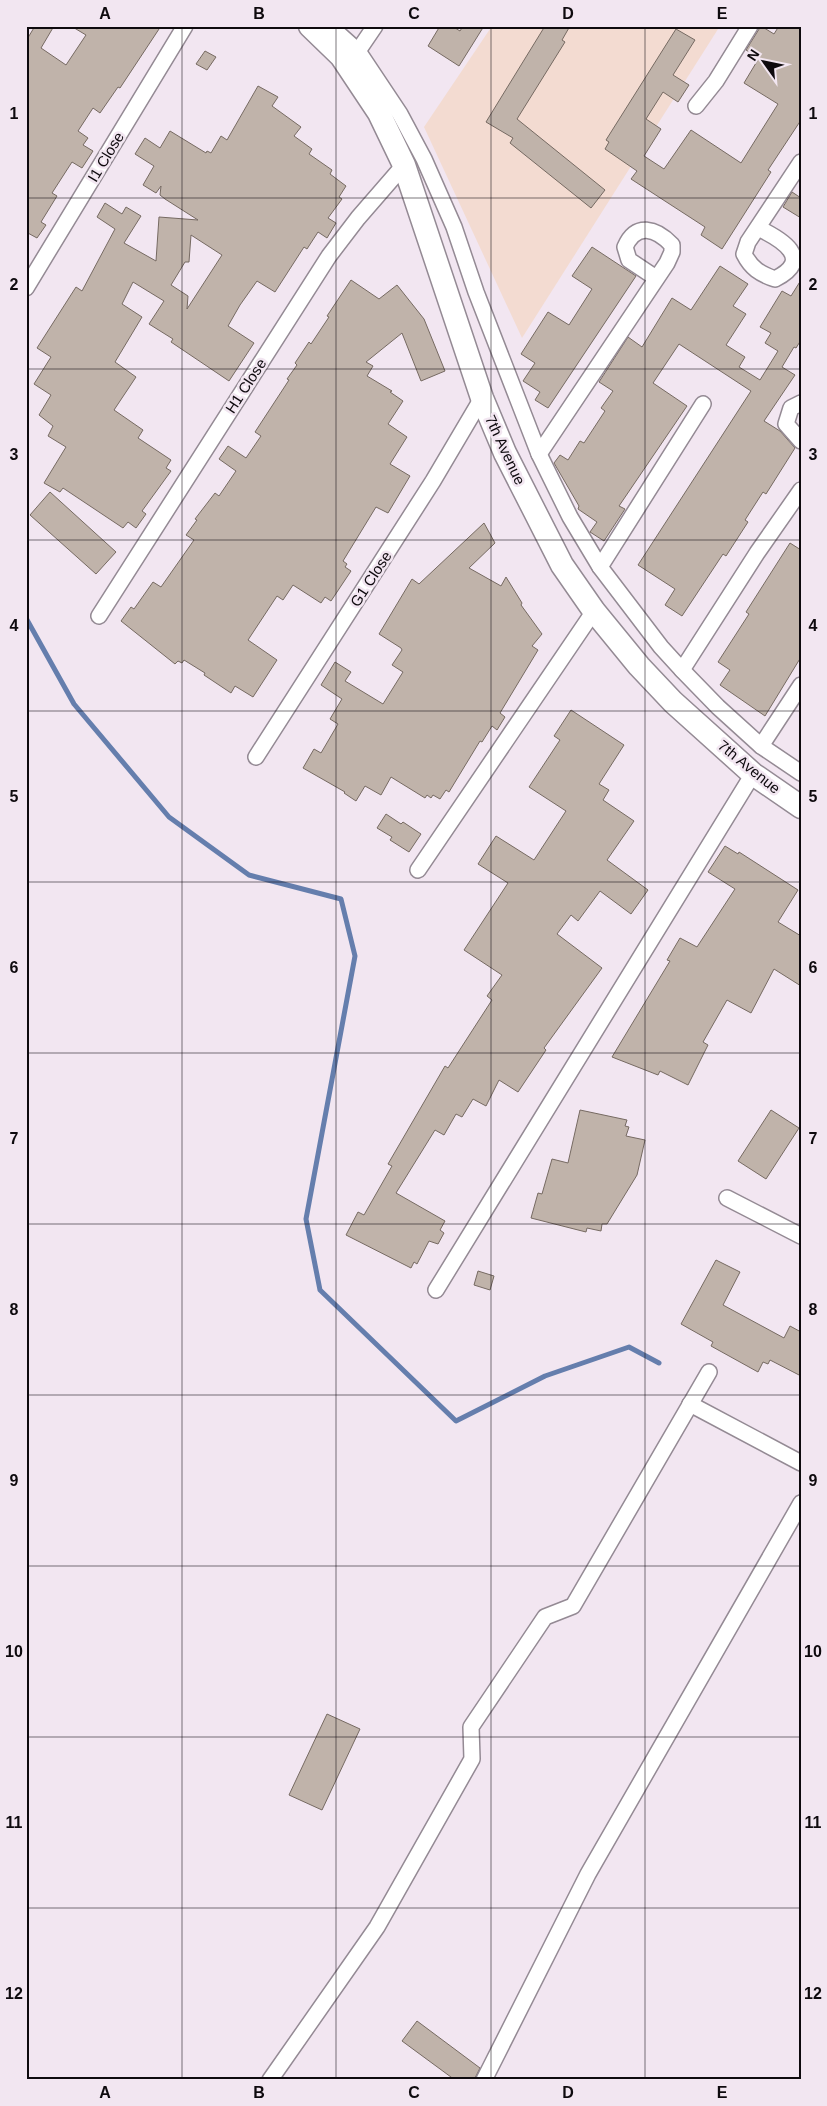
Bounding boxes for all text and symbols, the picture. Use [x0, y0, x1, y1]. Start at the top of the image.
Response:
text: A [99, 5, 111, 22]
text: B [253, 5, 265, 22]
text: C [408, 5, 420, 22]
text: D [562, 5, 574, 22]
text: E [717, 5, 728, 22]
north arrow [740, 38, 790, 88]
text: N [744, 46, 763, 64]
text: 1 [10, 105, 19, 122]
text: 1 [809, 105, 818, 122]
street label: I1 Close [84, 129, 127, 185]
text: 2 [10, 276, 19, 293]
text: 2 [809, 276, 818, 293]
street label: H1 Close [222, 355, 270, 416]
street label: 7th Avenue [482, 412, 529, 487]
text: 3 [10, 446, 19, 463]
text: 3 [809, 446, 818, 463]
street label: G1 Close [346, 548, 395, 610]
text: 4 [10, 617, 19, 634]
text: 4 [809, 617, 818, 634]
street label: 7th Avenue [715, 736, 784, 797]
text: 5 [10, 788, 19, 805]
text: 5 [809, 788, 818, 805]
text: 6 [10, 959, 19, 976]
text: 6 [809, 959, 818, 976]
text: 7 [10, 1130, 19, 1147]
text: 7 [809, 1130, 818, 1147]
text: 8 [10, 1301, 19, 1318]
text: 8 [809, 1301, 818, 1318]
text: 9 [10, 1472, 19, 1489]
text: 9 [809, 1472, 818, 1489]
text: 10 [5, 1643, 23, 1660]
text: 10 [804, 1643, 822, 1660]
text: 11 [6, 1814, 23, 1831]
text: 11 [805, 1814, 822, 1831]
text: 12 [5, 1985, 23, 2002]
text: 12 [804, 1985, 822, 2002]
text: A [99, 2084, 111, 2101]
text: B [253, 2084, 265, 2101]
text: C [408, 2084, 420, 2101]
text: D [562, 2084, 574, 2101]
text: E [717, 2084, 728, 2101]

